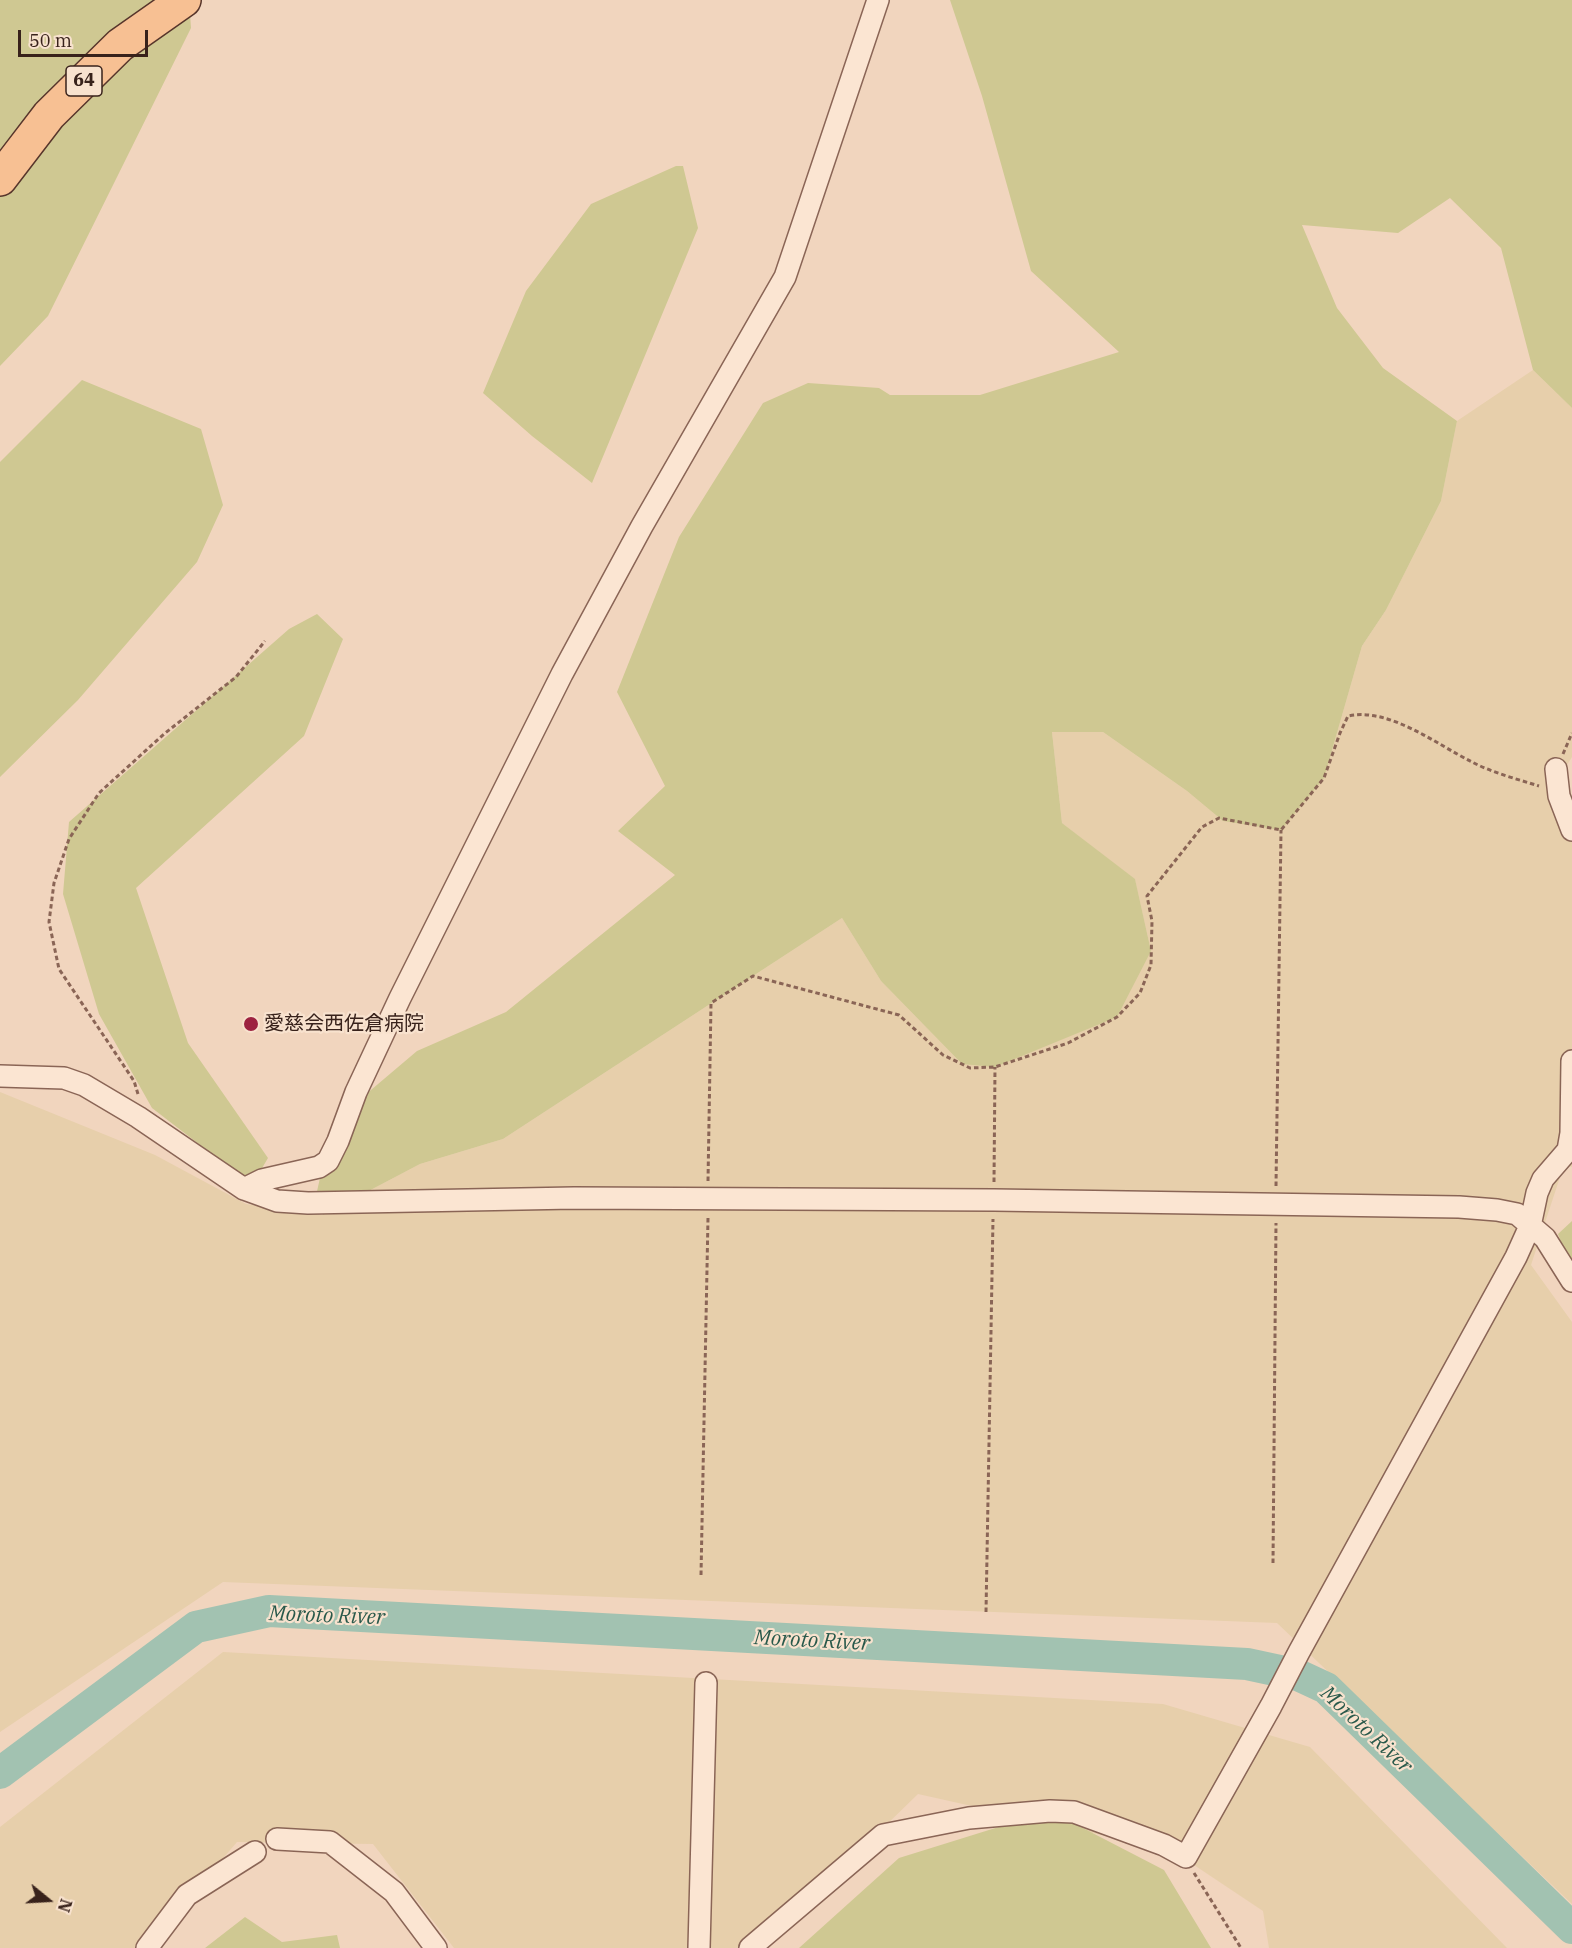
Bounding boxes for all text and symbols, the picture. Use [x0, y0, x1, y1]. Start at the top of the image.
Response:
scale bar [21, 18, 152, 56]
text: 50 m [29, 29, 72, 52]
road number: 64 [66, 66, 102, 96]
place label: 愛慈会西佐倉病院 [264, 1012, 424, 1036]
marker: 愛慈会西佐倉病院 [242, 1015, 260, 1033]
water label: Moroto River [269, 1601, 385, 1631]
water label: Moroto River [753, 1625, 871, 1657]
water label: Moroto River [1315, 1681, 1417, 1779]
north arrow [18, 1870, 78, 1930]
text: N [54, 1896, 77, 1915]

